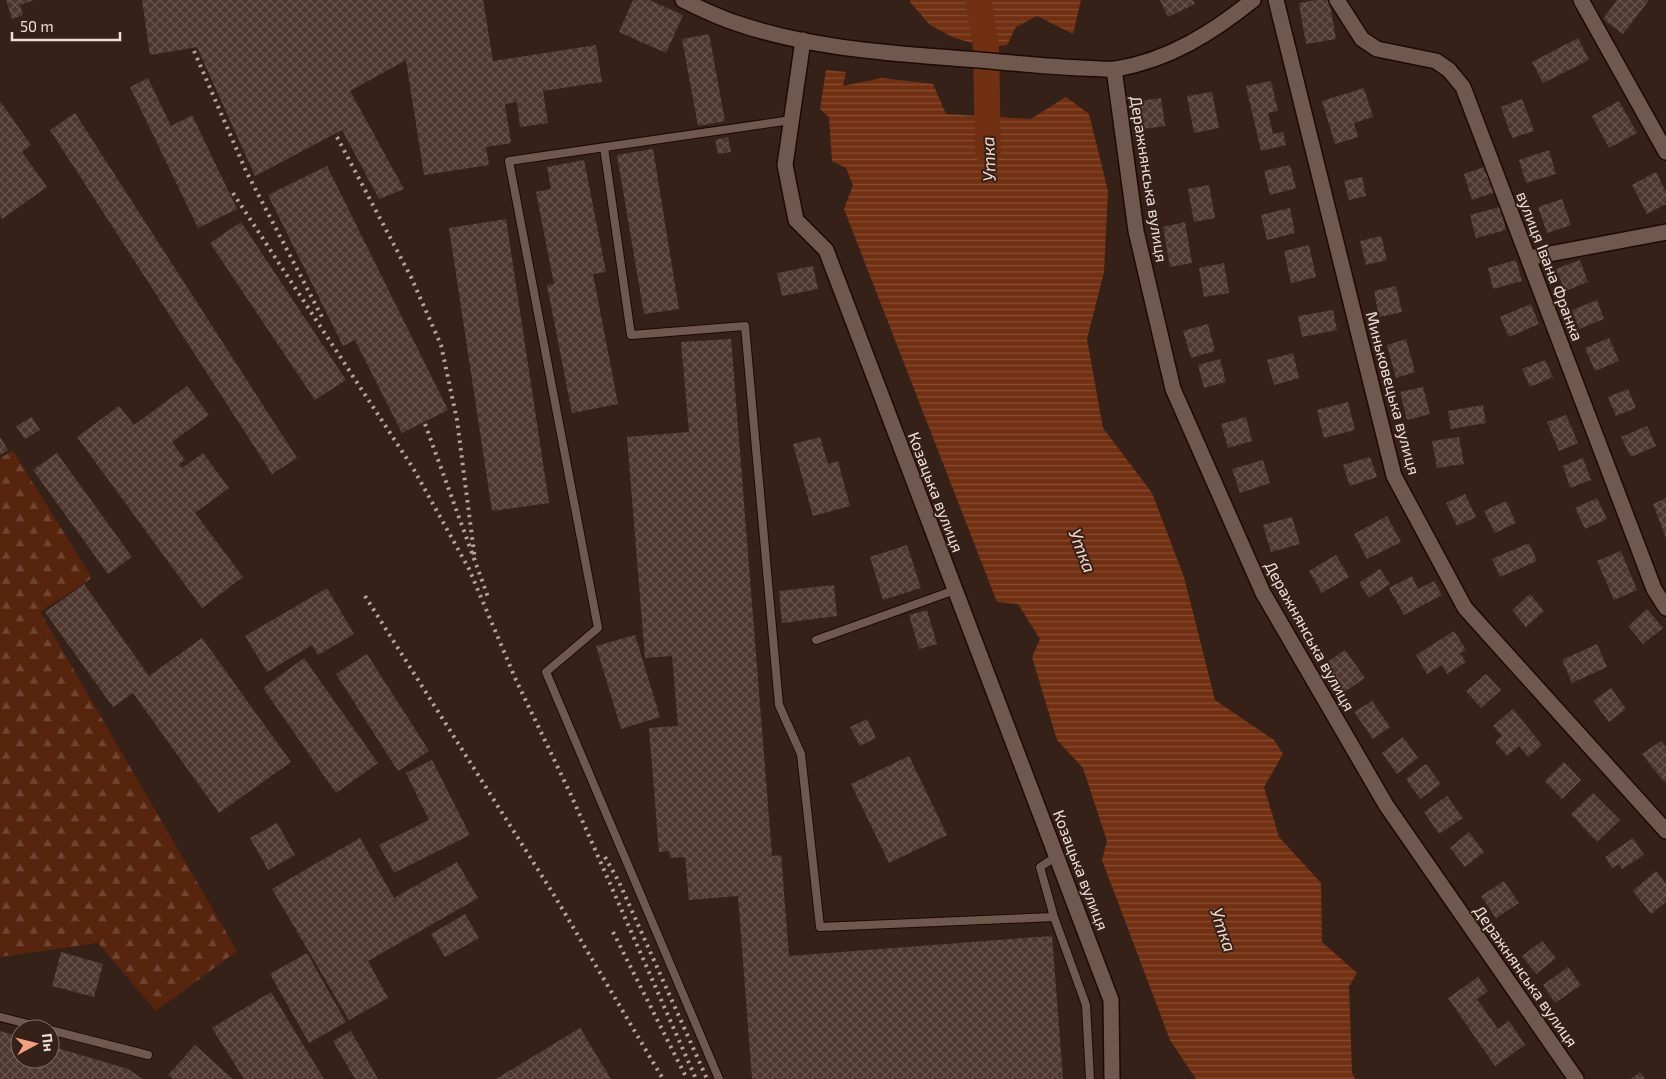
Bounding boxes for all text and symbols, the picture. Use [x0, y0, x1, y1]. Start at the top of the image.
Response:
scale bar [12, 10, 120, 42]
text: 50 m [20, 17, 54, 35]
street label: Деражнянська вулиця [1126, 94, 1172, 264]
water label: Утка [976, 136, 1000, 182]
street label: вулиця Івана Франка [1512, 188, 1588, 344]
street label: Миньковецька вулиця [1362, 309, 1424, 477]
street label: Козацька вулиця [904, 429, 968, 555]
water label: Утка [1065, 526, 1101, 576]
street label: Деражнянська вулиця [1260, 558, 1360, 714]
street label: Козацька вулиця [1049, 807, 1113, 933]
street label: Деражнянська вулиця [1470, 901, 1582, 1051]
water label: Утка [1206, 905, 1242, 955]
north arrow [10, 1019, 60, 1069]
text: Пн [39, 1032, 58, 1052]

